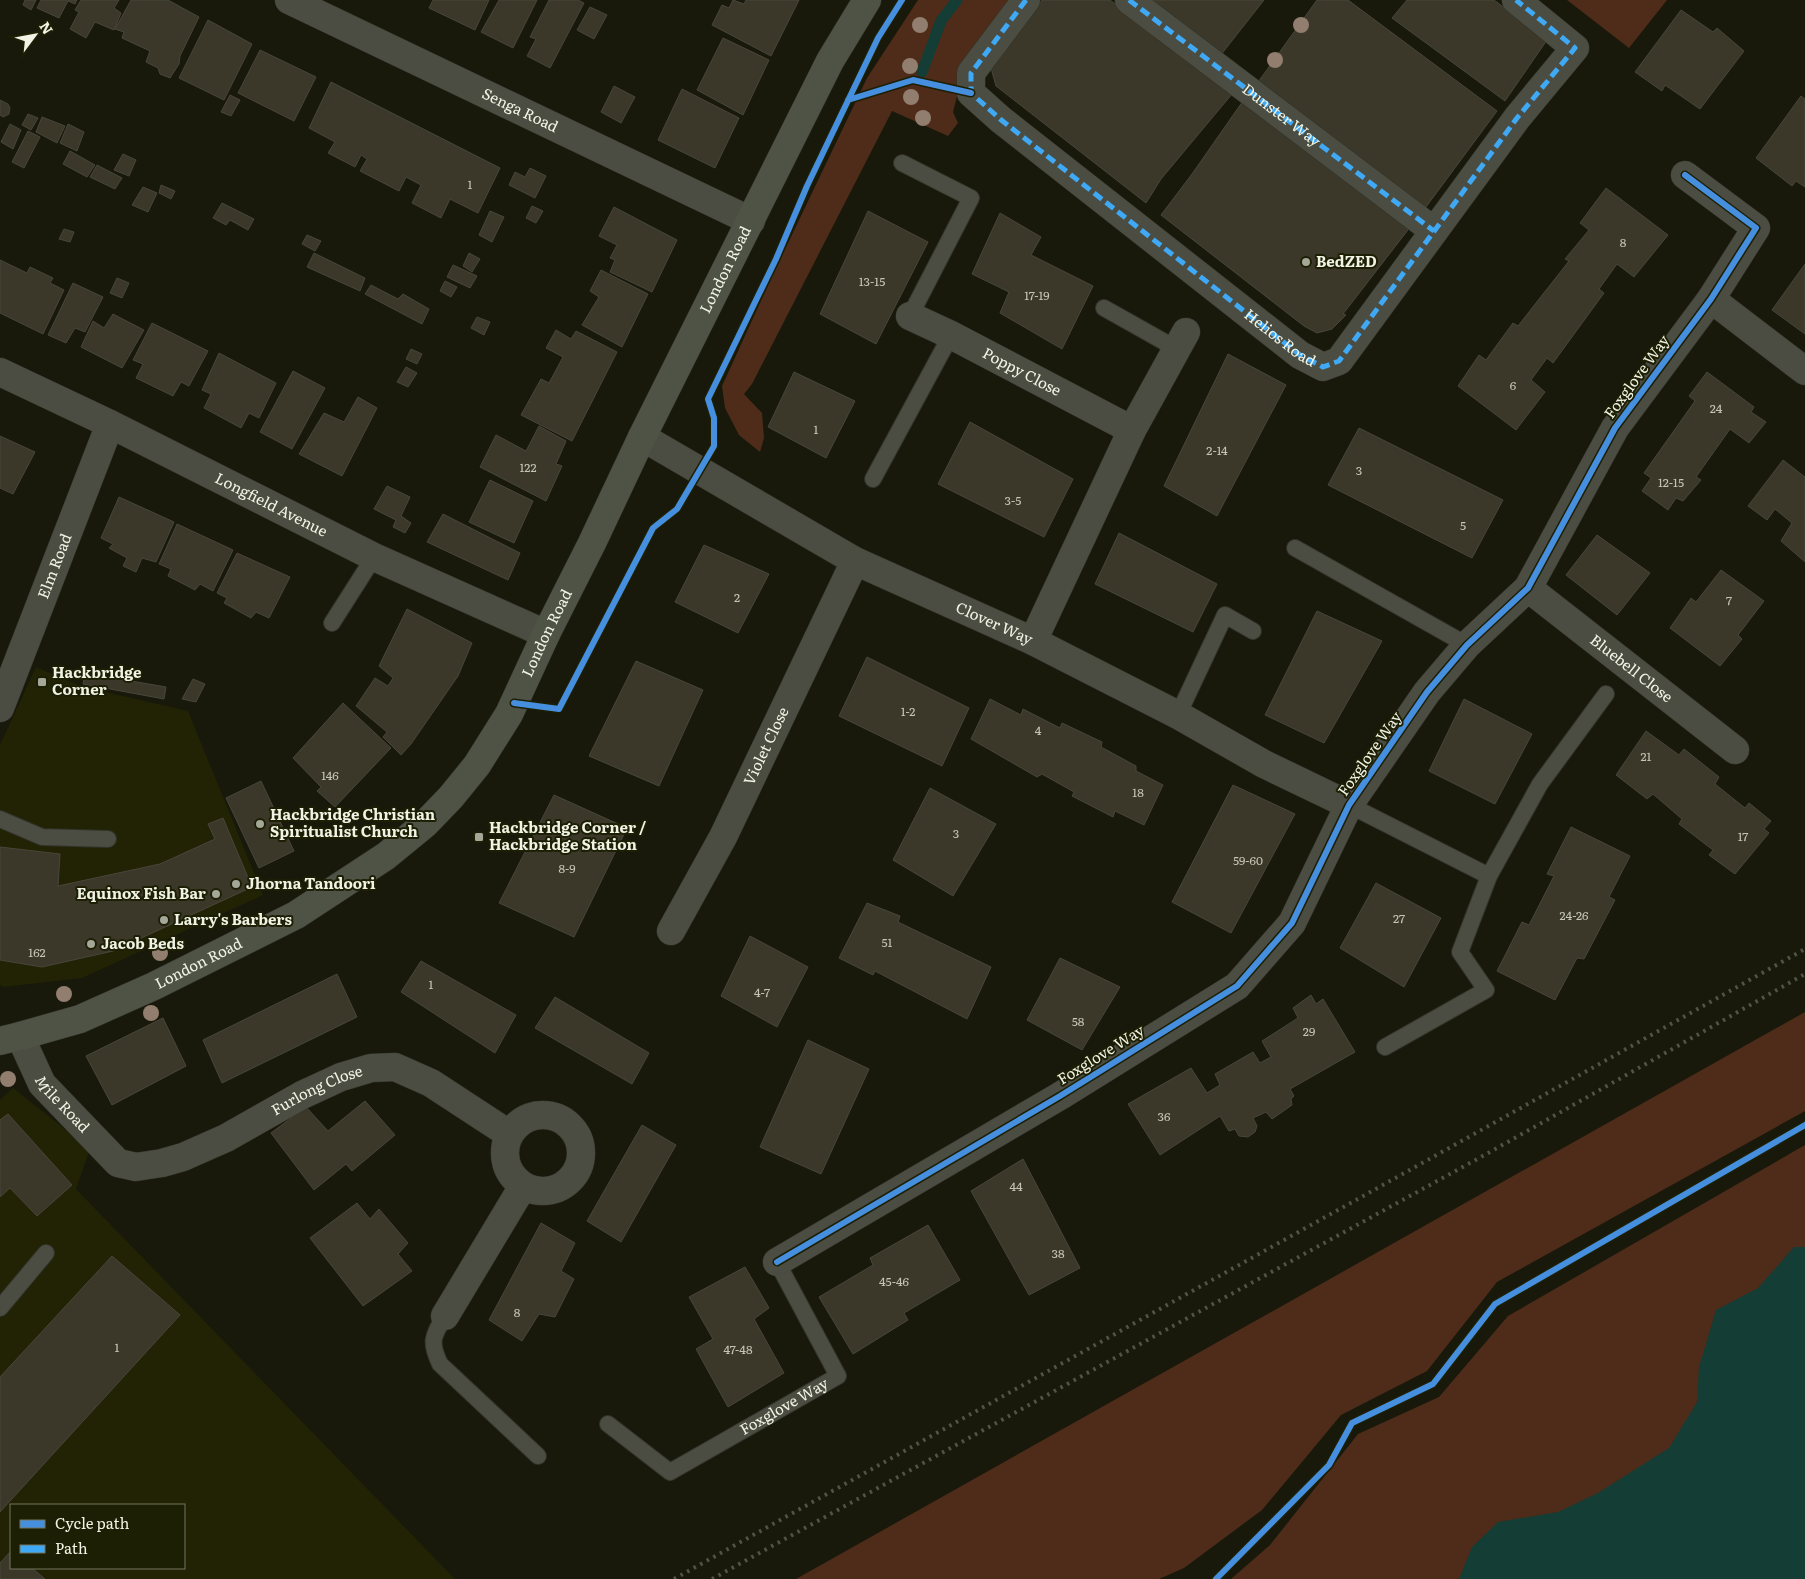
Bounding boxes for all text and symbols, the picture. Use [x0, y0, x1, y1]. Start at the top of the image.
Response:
north arrow [10, 10, 60, 60]
text: N [35, 17, 59, 38]
street label: Dunster Way [1238, 77, 1327, 152]
street label: Senga Road [478, 81, 563, 137]
house number: 1 [468, 175, 473, 193]
street label: London Road [693, 221, 756, 317]
house number: 8 [1620, 233, 1627, 251]
place label: BedZED [1316, 249, 1377, 272]
marker: BedZED [1300, 256, 1312, 268]
house number: 13-15 [859, 272, 885, 290]
house number: 17-19 [1024, 286, 1050, 304]
street label: Helios Road [1240, 302, 1321, 371]
street label: Foxglove Way [1597, 329, 1674, 423]
street label: Poppy Close [979, 341, 1066, 401]
house number: 6 [1510, 376, 1517, 394]
house number: 24 [1710, 399, 1723, 417]
house number: 1 [814, 420, 819, 438]
house number: 2-14 [1206, 441, 1228, 459]
house number: 122 [519, 458, 537, 476]
house number: 3 [1356, 461, 1362, 479]
street label: Longfield Avenue [211, 466, 332, 542]
house number: 12-15 [1658, 473, 1684, 491]
house number: 3-5 [1005, 491, 1021, 509]
house number: 5 [1460, 516, 1466, 534]
street label: Elm Road [30, 530, 77, 602]
street label: London Road [515, 585, 577, 680]
house number: 2 [734, 588, 740, 606]
house number: 7 [1726, 591, 1732, 609]
street label: Clover Way [953, 595, 1037, 650]
street label: Bluebell Close [1586, 628, 1679, 707]
place label: Hackbridge Corner [52, 660, 142, 700]
marker: Hackbridge Corner [36, 676, 48, 688]
street label: Violet Close [736, 702, 794, 789]
house number: 1-2 [901, 702, 915, 720]
street label: Foxglove Way [1331, 706, 1407, 800]
house number: 4 [1035, 721, 1042, 739]
house number: 21 [1641, 747, 1652, 765]
house number: 146 [321, 766, 339, 784]
house number: 18 [1132, 783, 1144, 801]
place label: Hackbridge Christian Spiritualist Church [270, 802, 436, 842]
place label: Hackbridge Corner / Hackbridge Station [489, 815, 646, 855]
marker: Hackbridge Christian Spiritualist Church [254, 818, 266, 830]
house number: 3 [953, 824, 959, 842]
house number: 17 [1738, 827, 1748, 845]
marker: Hackbridge Corner / Hackbridge Station [473, 831, 485, 843]
house number: 59-60 [1233, 851, 1263, 869]
house number: 8-9 [558, 859, 576, 877]
place label: Jhorna Tandoori [246, 871, 376, 894]
marker: Jhorna Tandoori [230, 878, 242, 890]
place label: Equinox Fish Bar [77, 881, 206, 904]
marker: Equinox Fish Bar [210, 888, 222, 900]
house number: 24-26 [1560, 906, 1589, 924]
place label: Larry's Barbers [174, 907, 292, 930]
house number: 27 [1393, 909, 1405, 927]
marker: Larry's Barbers [158, 914, 170, 926]
place label: Jacob Beds [101, 931, 184, 954]
street label: London Road [150, 931, 246, 994]
house number: 51 [882, 933, 893, 951]
marker: Jacob Beds [85, 938, 97, 950]
house number: 162 [28, 943, 46, 961]
house number: 1 [429, 975, 434, 993]
house number: 4-7 [754, 983, 770, 1001]
house number: 58 [1072, 1012, 1085, 1030]
street label: Foxglove Way [1052, 1018, 1148, 1090]
house number: 29 [1303, 1022, 1315, 1040]
street label: Furlong Close [266, 1058, 365, 1120]
street label: Mile Road [30, 1071, 96, 1137]
house number: 36 [1158, 1107, 1171, 1125]
house number: 44 [1009, 1177, 1023, 1195]
house number: 38 [1051, 1244, 1065, 1262]
house number: 45-46 [879, 1272, 910, 1290]
house number: 8 [514, 1303, 521, 1321]
house number: 1 [115, 1338, 120, 1356]
house number: 47-48 [723, 1340, 753, 1358]
street label: Foxglove Way [735, 1371, 832, 1440]
legend [10, 1504, 185, 1569]
text: Cycle path [55, 1511, 130, 1534]
text: Path [55, 1536, 88, 1559]

